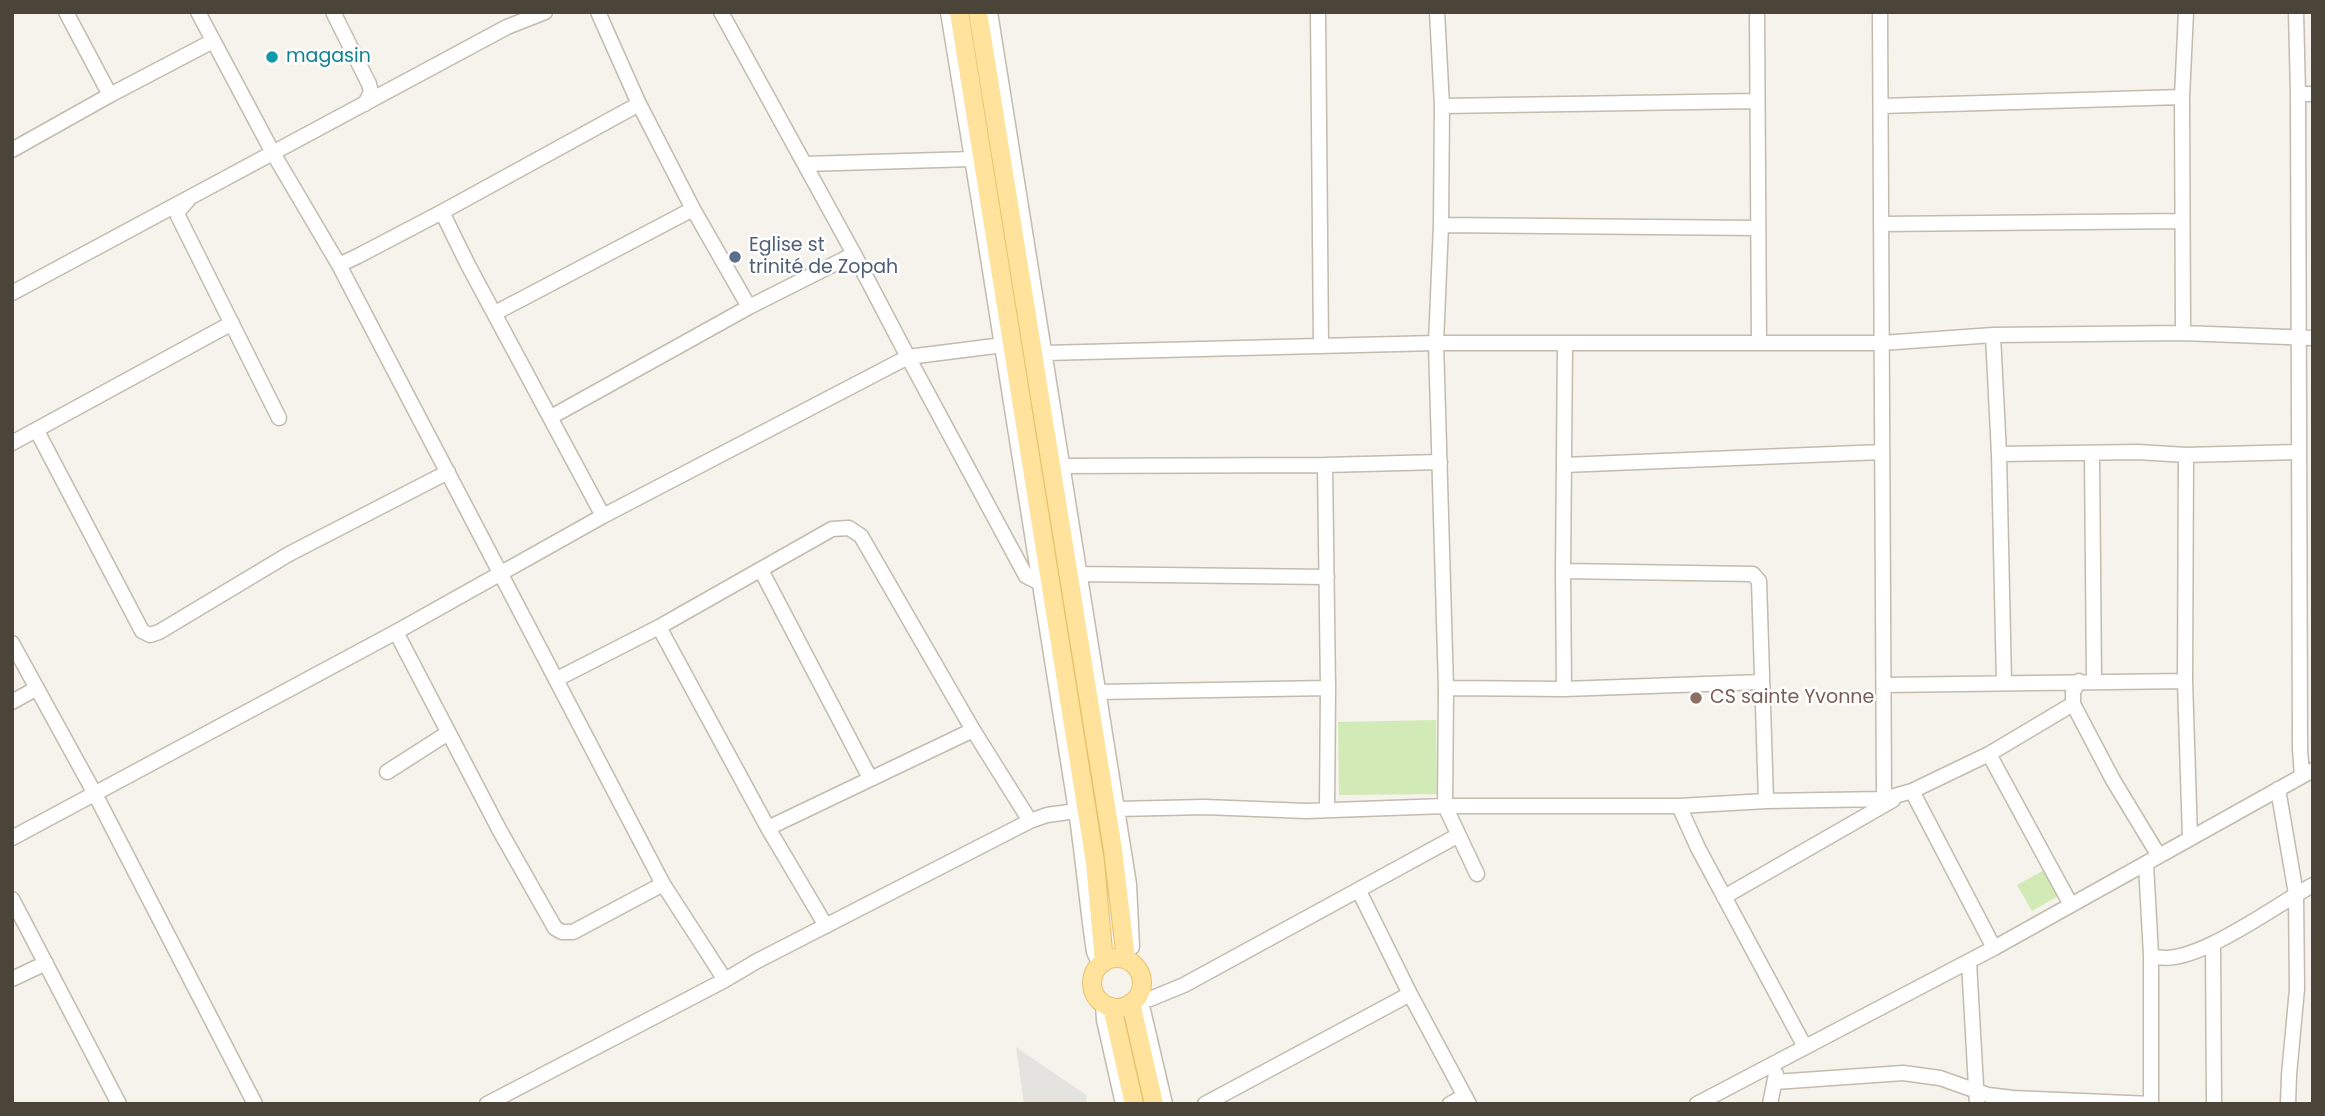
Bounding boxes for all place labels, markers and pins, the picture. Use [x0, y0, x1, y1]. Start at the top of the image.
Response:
place label: magasin [286, 46, 371, 68]
marker: magasin [264, 49, 280, 65]
place label: Eglise st trinité de Zopah [749, 235, 898, 279]
marker: Eglise st trinité de Zopah [727, 249, 743, 265]
place label: CS sainte Yvonne [1710, 687, 1874, 709]
marker: CS sainte Yvonne [1688, 690, 1704, 706]

